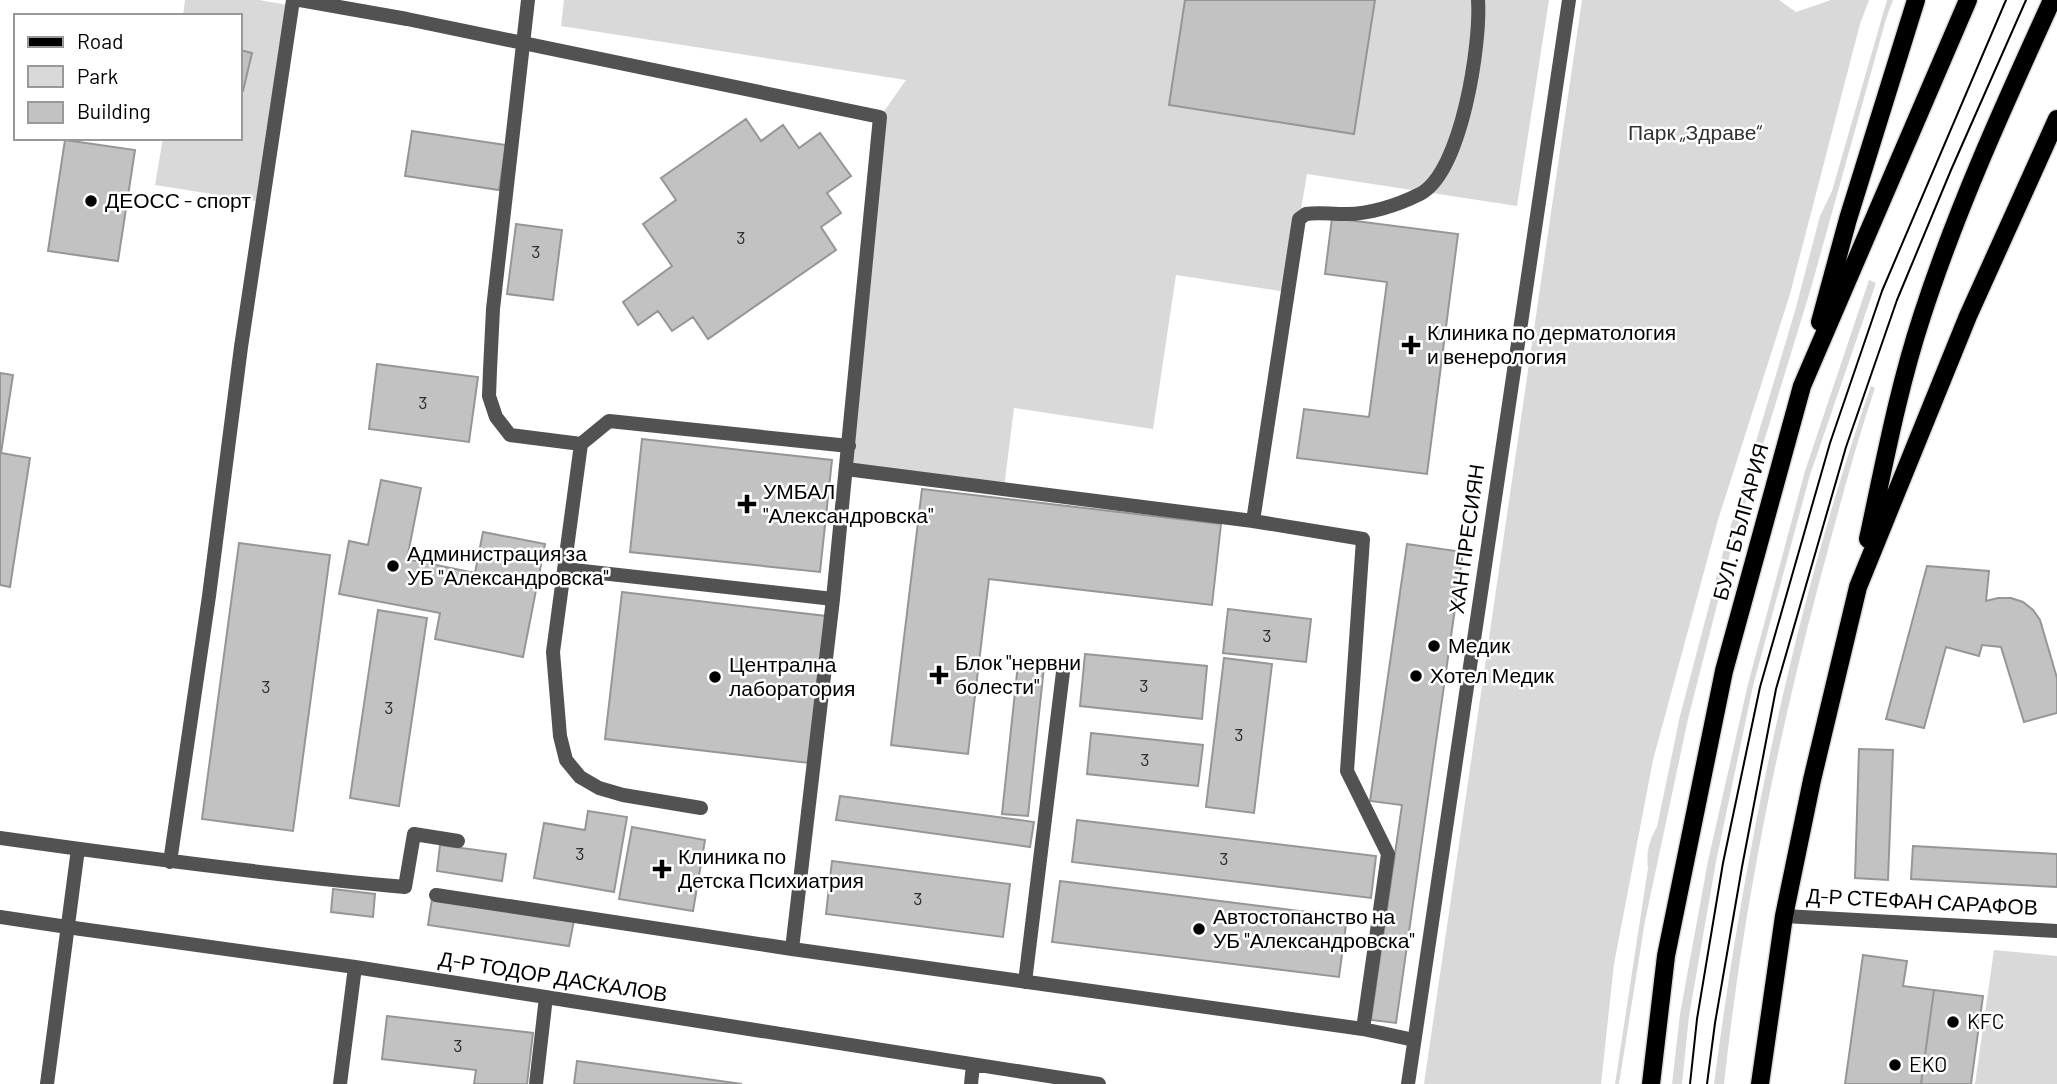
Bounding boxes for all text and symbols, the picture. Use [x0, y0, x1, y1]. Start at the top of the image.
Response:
legend [14, 14, 242, 140]
text: Road [77, 28, 123, 53]
text: Park [77, 63, 118, 88]
text: Building [77, 98, 151, 123]
park label: Парк „Здраве“ [1628, 119, 1762, 144]
place label: ДЕОСС - спорт [105, 187, 251, 212]
marker: ДЕОСС - спорт [83, 193, 99, 209]
house number: 3 [736, 226, 746, 248]
house number: 3 [531, 240, 541, 262]
place label: Клиника по дерматология и венерология [1427, 319, 1676, 368]
marker: Клиника по дерматология и венерология [1401, 335, 1421, 355]
house number: 3 [418, 391, 428, 413]
street label: БУЛ. БЪЛГАРИЯ [1707, 440, 1773, 603]
street label: ХАН ПРЕСИЯН [1443, 462, 1488, 615]
place label: УМБАЛ "Александровска" [763, 478, 934, 527]
marker: УМБАЛ "Александровска" [737, 494, 757, 514]
place label: Администрация за УБ "Александровска" [407, 540, 609, 589]
marker: Администрация за УБ "Александровска" [385, 558, 401, 574]
house number: 3 [1262, 624, 1272, 646]
place label: Медик [1448, 632, 1511, 657]
marker: Медик [1426, 638, 1442, 654]
place label: Блок "нервни болести" [955, 649, 1081, 698]
place label: Централна лаборатория [729, 651, 855, 700]
place label: Хотел Медик [1430, 662, 1555, 687]
marker: Блок "нервни болести" [929, 665, 949, 685]
marker: Хотел Медик [1408, 668, 1424, 684]
marker: Централна лаборатория [707, 669, 723, 685]
house number: 3 [1139, 674, 1149, 696]
house number: 3 [261, 675, 271, 697]
house number: 3 [384, 696, 394, 718]
house number: 3 [1234, 723, 1244, 745]
house number: 3 [1140, 748, 1150, 770]
house number: 3 [575, 842, 585, 864]
place label: Клиника по Детска Психиатрия [678, 843, 864, 892]
house number: 3 [1219, 847, 1229, 869]
marker: Клиника по Детска Психиатрия [652, 859, 672, 879]
street label: Д-Р СТЕФАН САРАФОВ [1806, 882, 2038, 919]
house number: 3 [913, 887, 923, 909]
place label: Автостопанство на УБ "Александровска" [1213, 903, 1415, 952]
marker: Автостопанство на УБ "Александровска" [1191, 921, 1207, 937]
street label: Д-Р ТОДОР ДАСКАЛОВ [437, 945, 669, 1006]
place label: KFC [1967, 1008, 2004, 1033]
marker: KFC [1945, 1014, 1961, 1030]
house number: 3 [453, 1034, 463, 1056]
place label: EKO [1909, 1051, 1947, 1076]
marker: EKO [1887, 1057, 1903, 1073]

